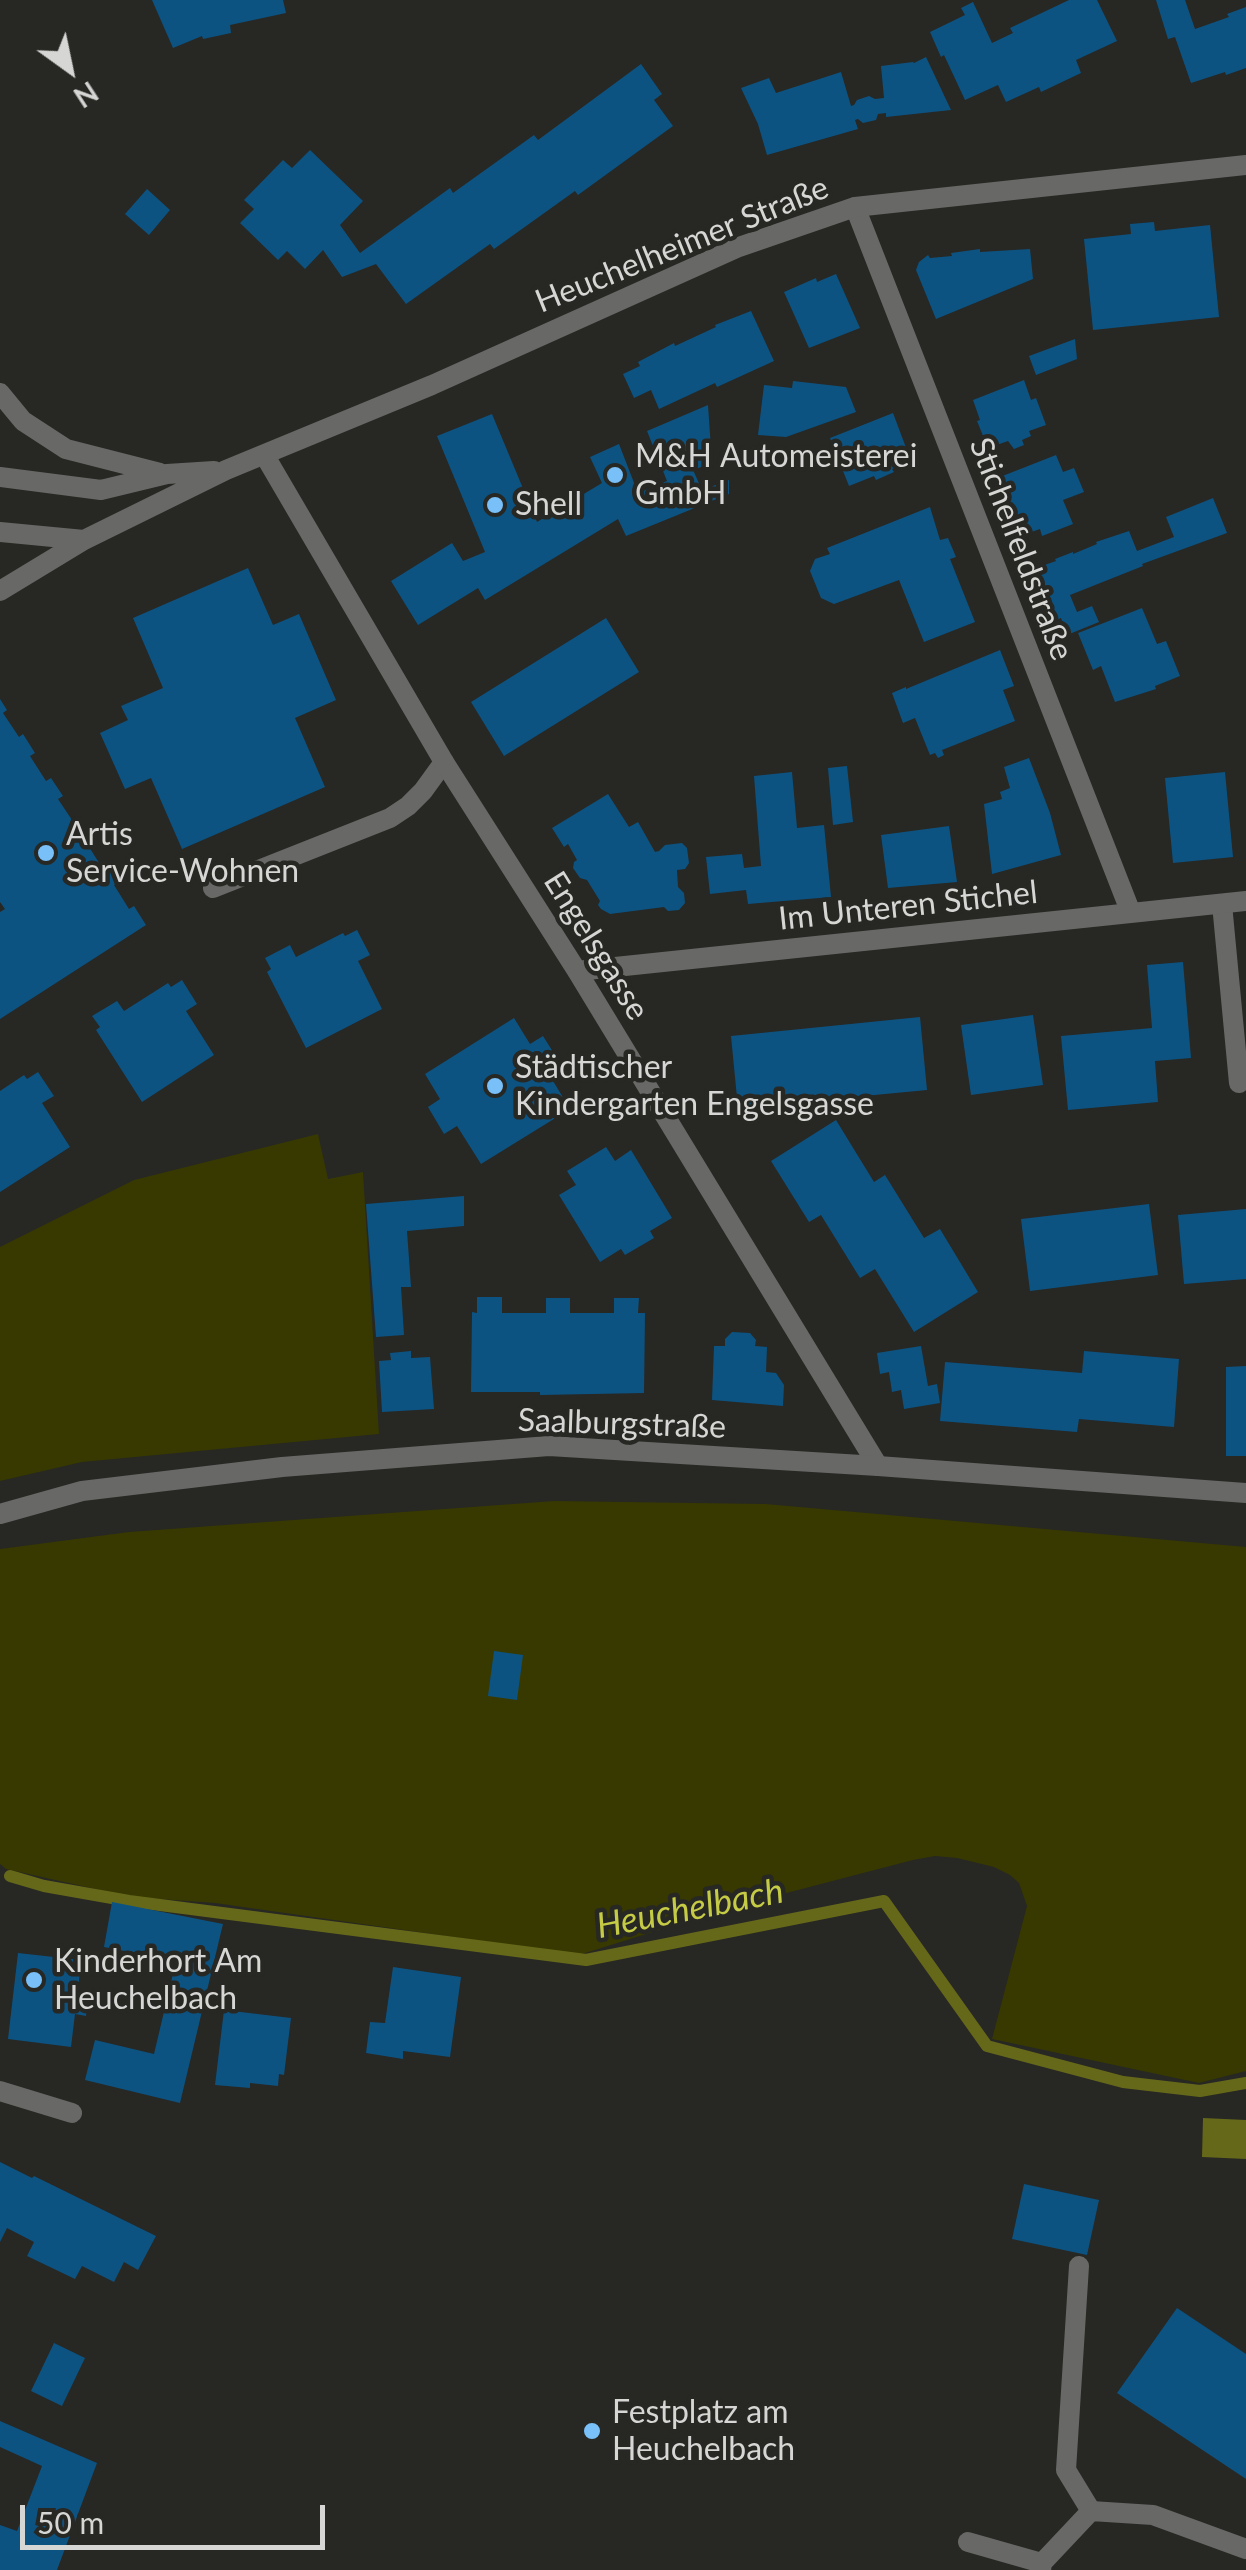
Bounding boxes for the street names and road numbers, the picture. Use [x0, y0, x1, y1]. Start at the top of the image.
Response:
street label: Heuchelheimer Straße [530, 169, 834, 321]
street label: Stichelfeldstraße [961, 432, 1081, 666]
street label: Engelsgasse [535, 865, 657, 1027]
street label: Im Unteren Stichel [777, 873, 1039, 939]
street label: Saalburgstraße [517, 1401, 727, 1447]

